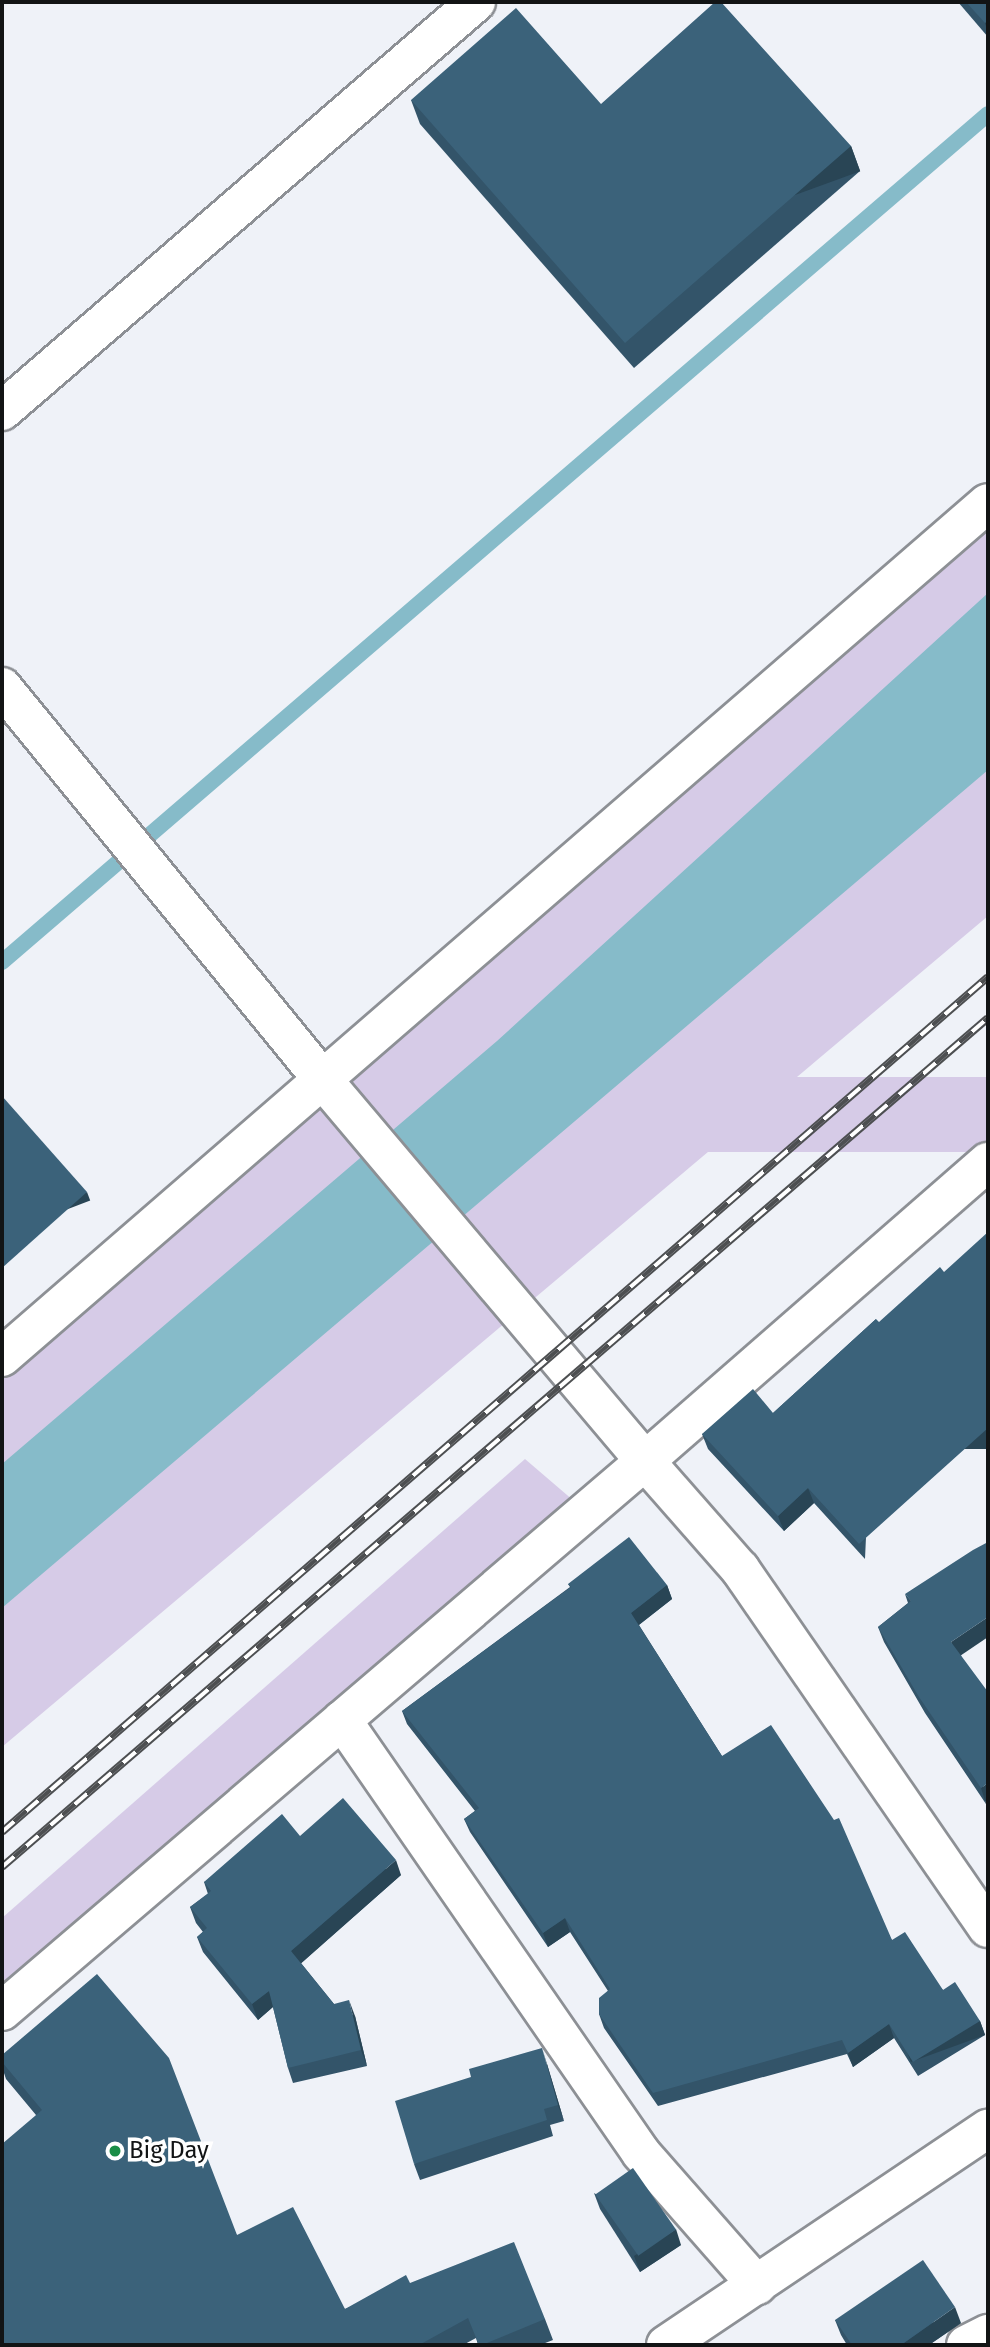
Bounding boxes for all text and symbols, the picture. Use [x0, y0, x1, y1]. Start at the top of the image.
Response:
place label: Big Day [129, 2137, 209, 2165]
marker: Big Day [107, 2143, 123, 2159]

